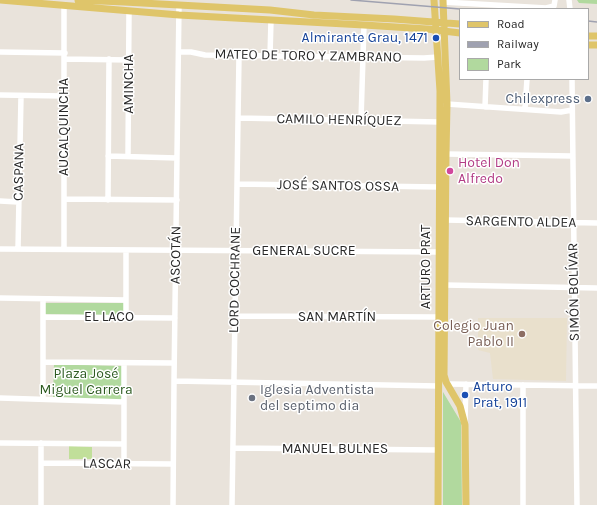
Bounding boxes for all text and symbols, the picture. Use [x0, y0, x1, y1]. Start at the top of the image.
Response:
legend [459, 8, 589, 80]
text: Road [497, 17, 525, 31]
place label: Almirante Grau, 1471 [302, 30, 428, 46]
marker: Almirante Grau, 1471 [431, 33, 441, 43]
text: Railway [497, 37, 539, 51]
street label: MATEO DE TORO Y ZAMBRANO [214, 46, 402, 66]
street label: AMINCHA [121, 54, 137, 114]
text: Park [497, 57, 521, 71]
street label: AUCALQUINCHA [56, 78, 72, 176]
place label: Chilexpress [505, 91, 580, 107]
marker: Chilexpress [583, 94, 593, 104]
street label: CAMILO HENRÍQUEZ [276, 111, 402, 129]
street label: CASPANA [10, 143, 28, 201]
place label: Hotel Don Alfredo [458, 155, 520, 188]
marker: Hotel Don Alfredo [445, 166, 455, 176]
street label: JOSÉ SANTOS OSSA [277, 177, 399, 195]
street label: SARGENTO ALDEA [466, 213, 576, 231]
street label: ARTURO PRAT [418, 225, 434, 309]
street label: ASCOTÁN [167, 226, 185, 284]
street label: LORD COCHRANE [226, 227, 244, 333]
street label: GENERAL SUCRE [252, 243, 356, 259]
street label: SIMÓN BOLÍVAR [565, 243, 583, 341]
street label: EL LACO [84, 309, 134, 325]
street label: SAN MARTÍN [298, 309, 376, 325]
place label: Colegio Juan Pablo II [433, 318, 514, 350]
marker: Colegio Juan Pablo II [517, 329, 527, 339]
park label: Plaza José Miguel Carrera [39, 366, 133, 398]
place label: Arturo Prat, 1911 [473, 379, 527, 412]
place label: Iglesia Adventista del septimo dia [260, 382, 374, 414]
marker: Arturo Prat, 1911 [460, 390, 470, 400]
marker: Iglesia Adventista del septimo dia [247, 393, 257, 403]
street label: MANUEL BULNES [282, 441, 388, 457]
street label: LASCAR [83, 455, 131, 473]

